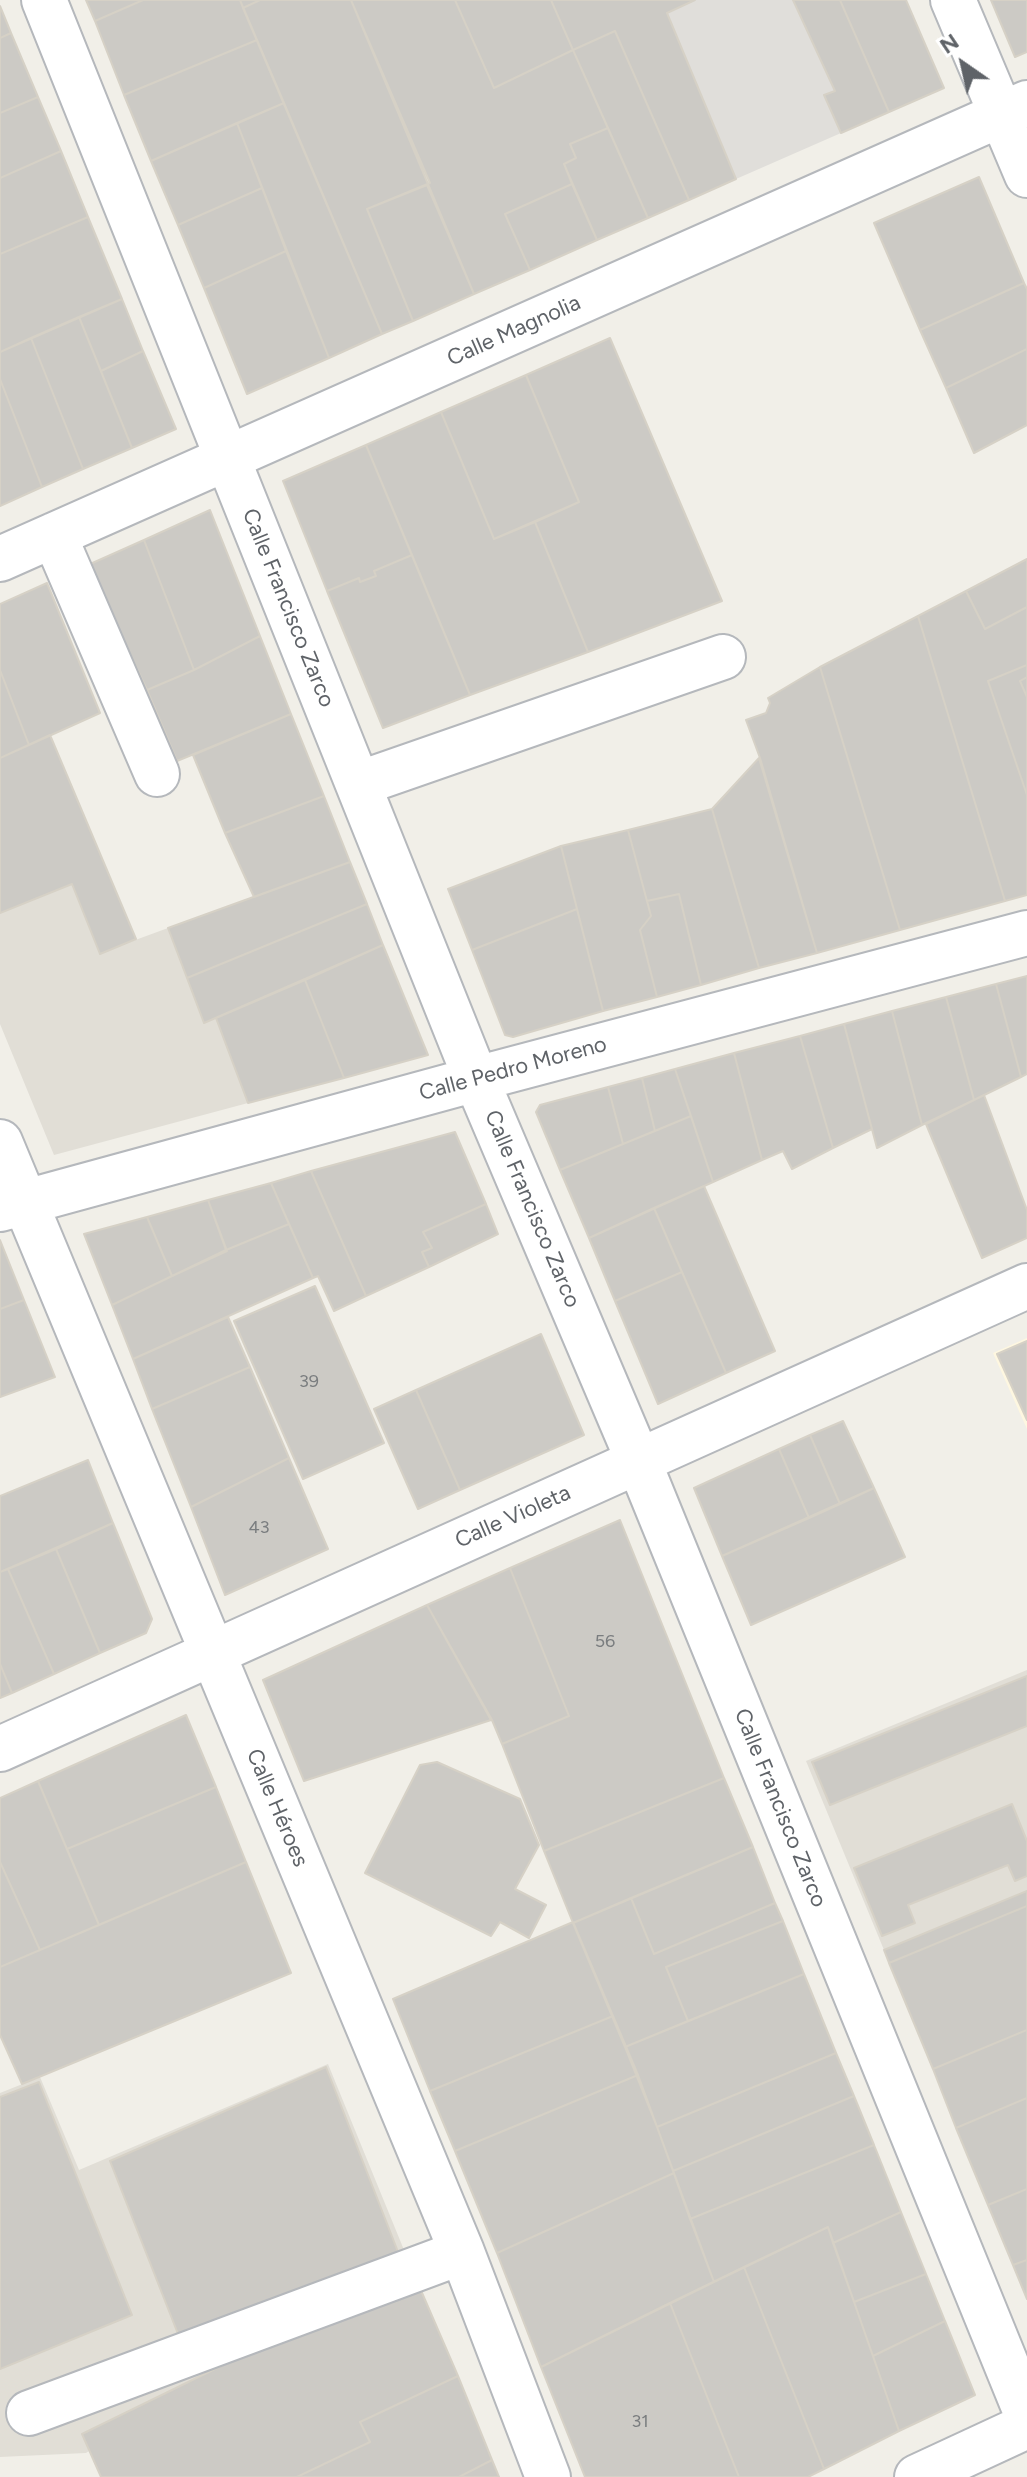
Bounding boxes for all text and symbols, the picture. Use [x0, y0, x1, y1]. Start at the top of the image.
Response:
north arrow [923, 24, 1003, 104]
text: N [935, 28, 964, 60]
street label: Calle Magnolia [443, 290, 585, 372]
street label: Calle Francisco Zarco [236, 505, 340, 711]
street label: Calle Pedro Moreno [416, 1031, 610, 1107]
street label: Calle Francisco Zarco [479, 1106, 585, 1312]
house number: 39 [299, 1371, 319, 1393]
street label: Calle Violeta [451, 1480, 575, 1554]
house number: 43 [249, 1517, 269, 1539]
house number: 56 [595, 1631, 615, 1653]
street label: Calle Francisco Zarco [728, 1705, 832, 1911]
street label: Calle Héroes [240, 1745, 314, 1871]
house number: 31 [631, 2411, 649, 2433]

